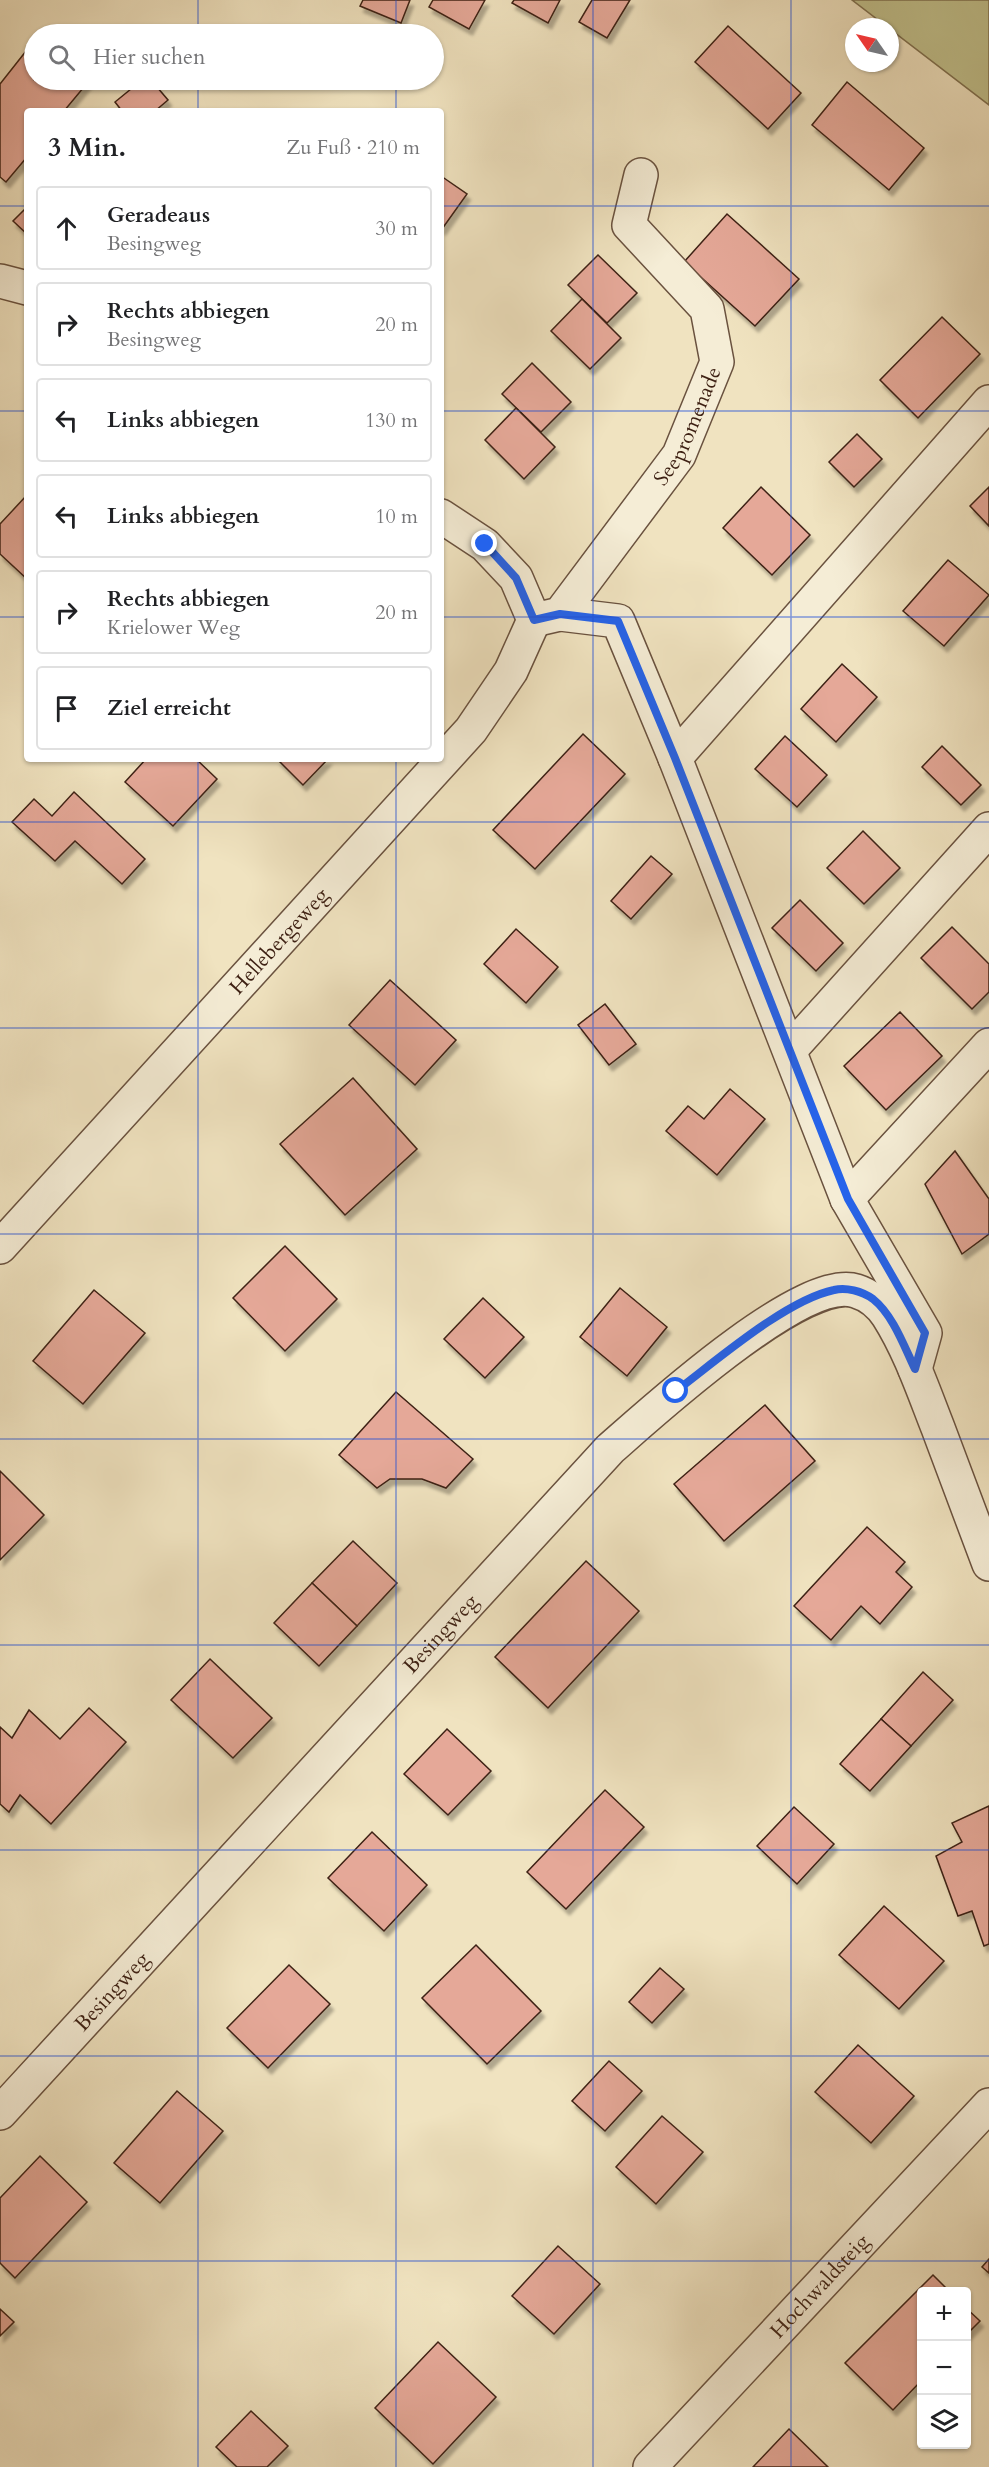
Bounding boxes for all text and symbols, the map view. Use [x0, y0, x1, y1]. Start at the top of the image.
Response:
north arrow [845, 18, 899, 72]
search box [24, 24, 444, 90]
icon: search [45, 41, 78, 74]
text: Hier suchen [93, 42, 206, 72]
text: 3 Min. [48, 130, 126, 165]
text: Zu Fuß · 210 m [286, 134, 420, 161]
text: Geradeaus [107, 200, 210, 230]
icon: ahead [50, 212, 83, 245]
text: 30 m [375, 215, 418, 242]
text: Besingweg [107, 230, 201, 257]
text: Rechts abbiegen [107, 296, 270, 326]
icon: right [50, 308, 83, 341]
text: 20 m [375, 311, 418, 338]
text: Besingweg [107, 326, 201, 353]
street label: Seepromenade [647, 363, 729, 492]
icon: left [50, 404, 83, 437]
text: Links abbiegen [107, 405, 259, 435]
text: 130 m [365, 407, 418, 434]
icon: left [50, 500, 83, 533]
text: Links abbiegen [107, 501, 259, 531]
text: 10 m [375, 503, 418, 530]
route end [471, 530, 497, 556]
text: Rechts abbiegen [107, 584, 270, 614]
icon: right [50, 596, 83, 629]
text: 20 m [375, 599, 418, 626]
text: Krielower Weg [107, 614, 240, 641]
icon: arrive [50, 692, 83, 725]
text: Ziel erreicht [107, 693, 231, 723]
street label: Hellebergeweg [223, 881, 336, 1001]
route start [662, 1377, 688, 1403]
street label: Besingweg [397, 1588, 485, 1680]
street label: Besingweg [68, 1946, 156, 2038]
street label: Hochwaldsteig [764, 2228, 876, 2345]
map controls [917, 2287, 971, 2449]
button: + [917, 2287, 971, 2341]
button: − [917, 2341, 971, 2395]
button: layers [917, 2395, 971, 2449]

